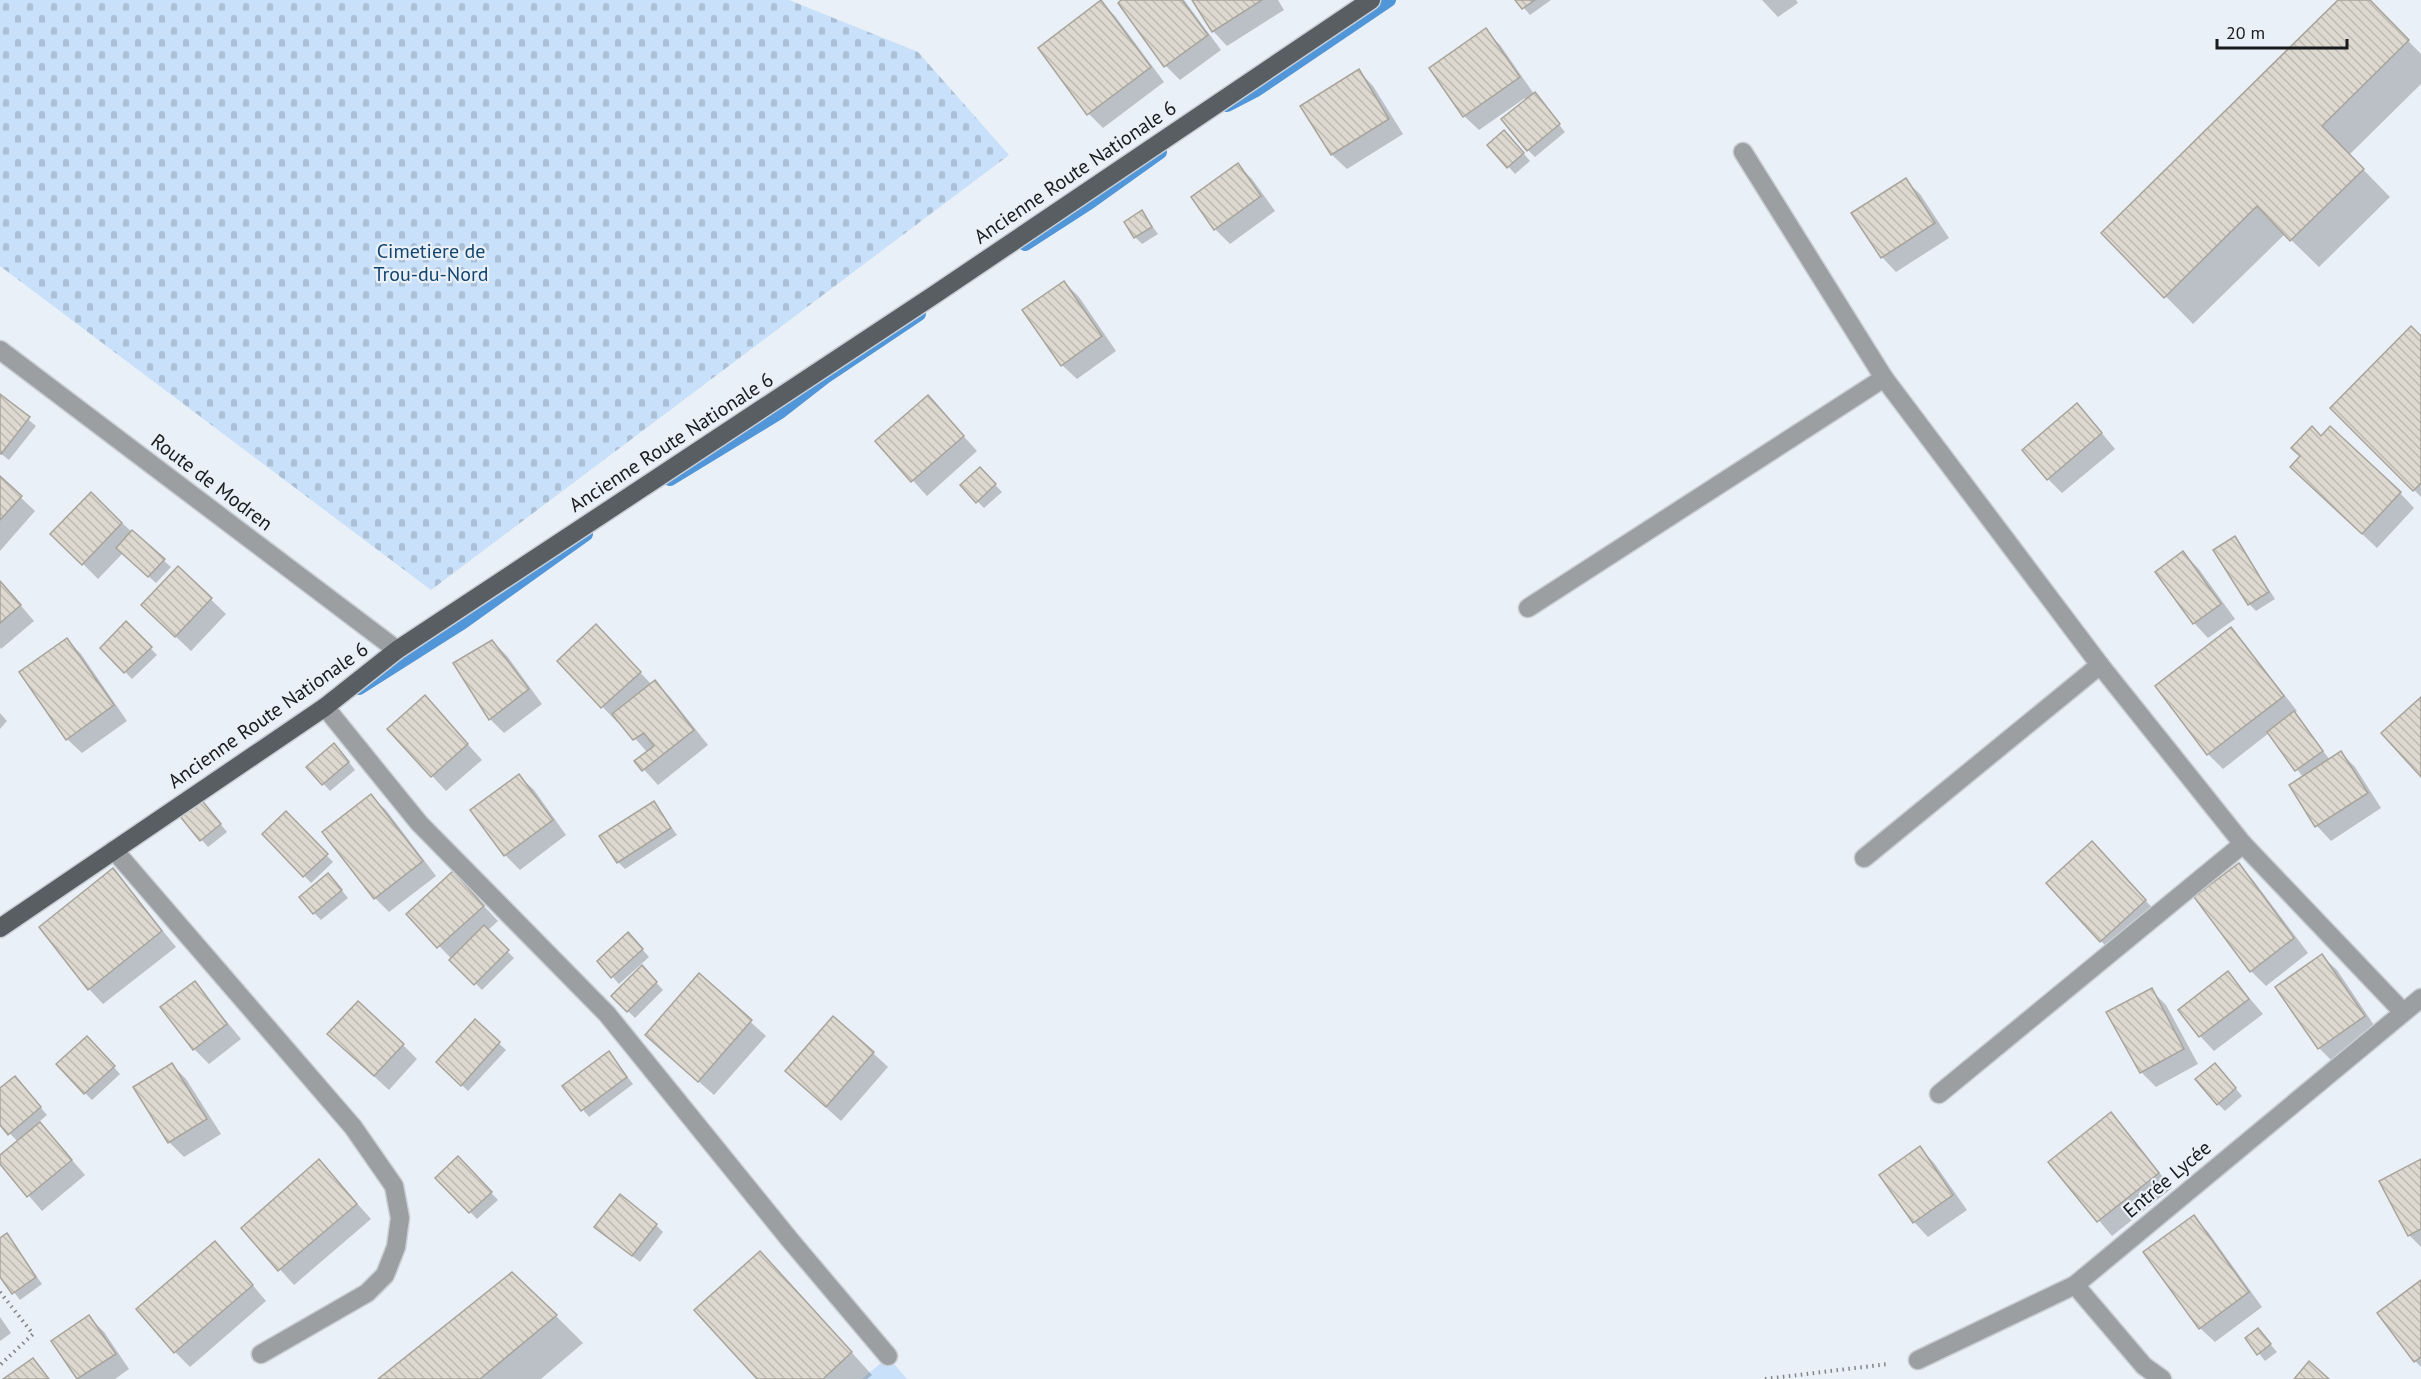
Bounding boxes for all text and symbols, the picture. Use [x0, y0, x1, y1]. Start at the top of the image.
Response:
scale bar [2217, 12, 2348, 50]
text: 20 m [2226, 21, 2265, 44]
street label: Ancienne Route Nationale 6 [969, 95, 1181, 249]
park label: Cimetiere de Trou-du-Nord [374, 238, 488, 287]
street label: Ancienne Route Nationale 6 [564, 366, 778, 518]
street label: Route de Modren [146, 428, 278, 536]
street label: Ancienne Route Nationale 6 [163, 636, 373, 794]
street label: Entrée Lycée [2118, 1135, 2216, 1223]

